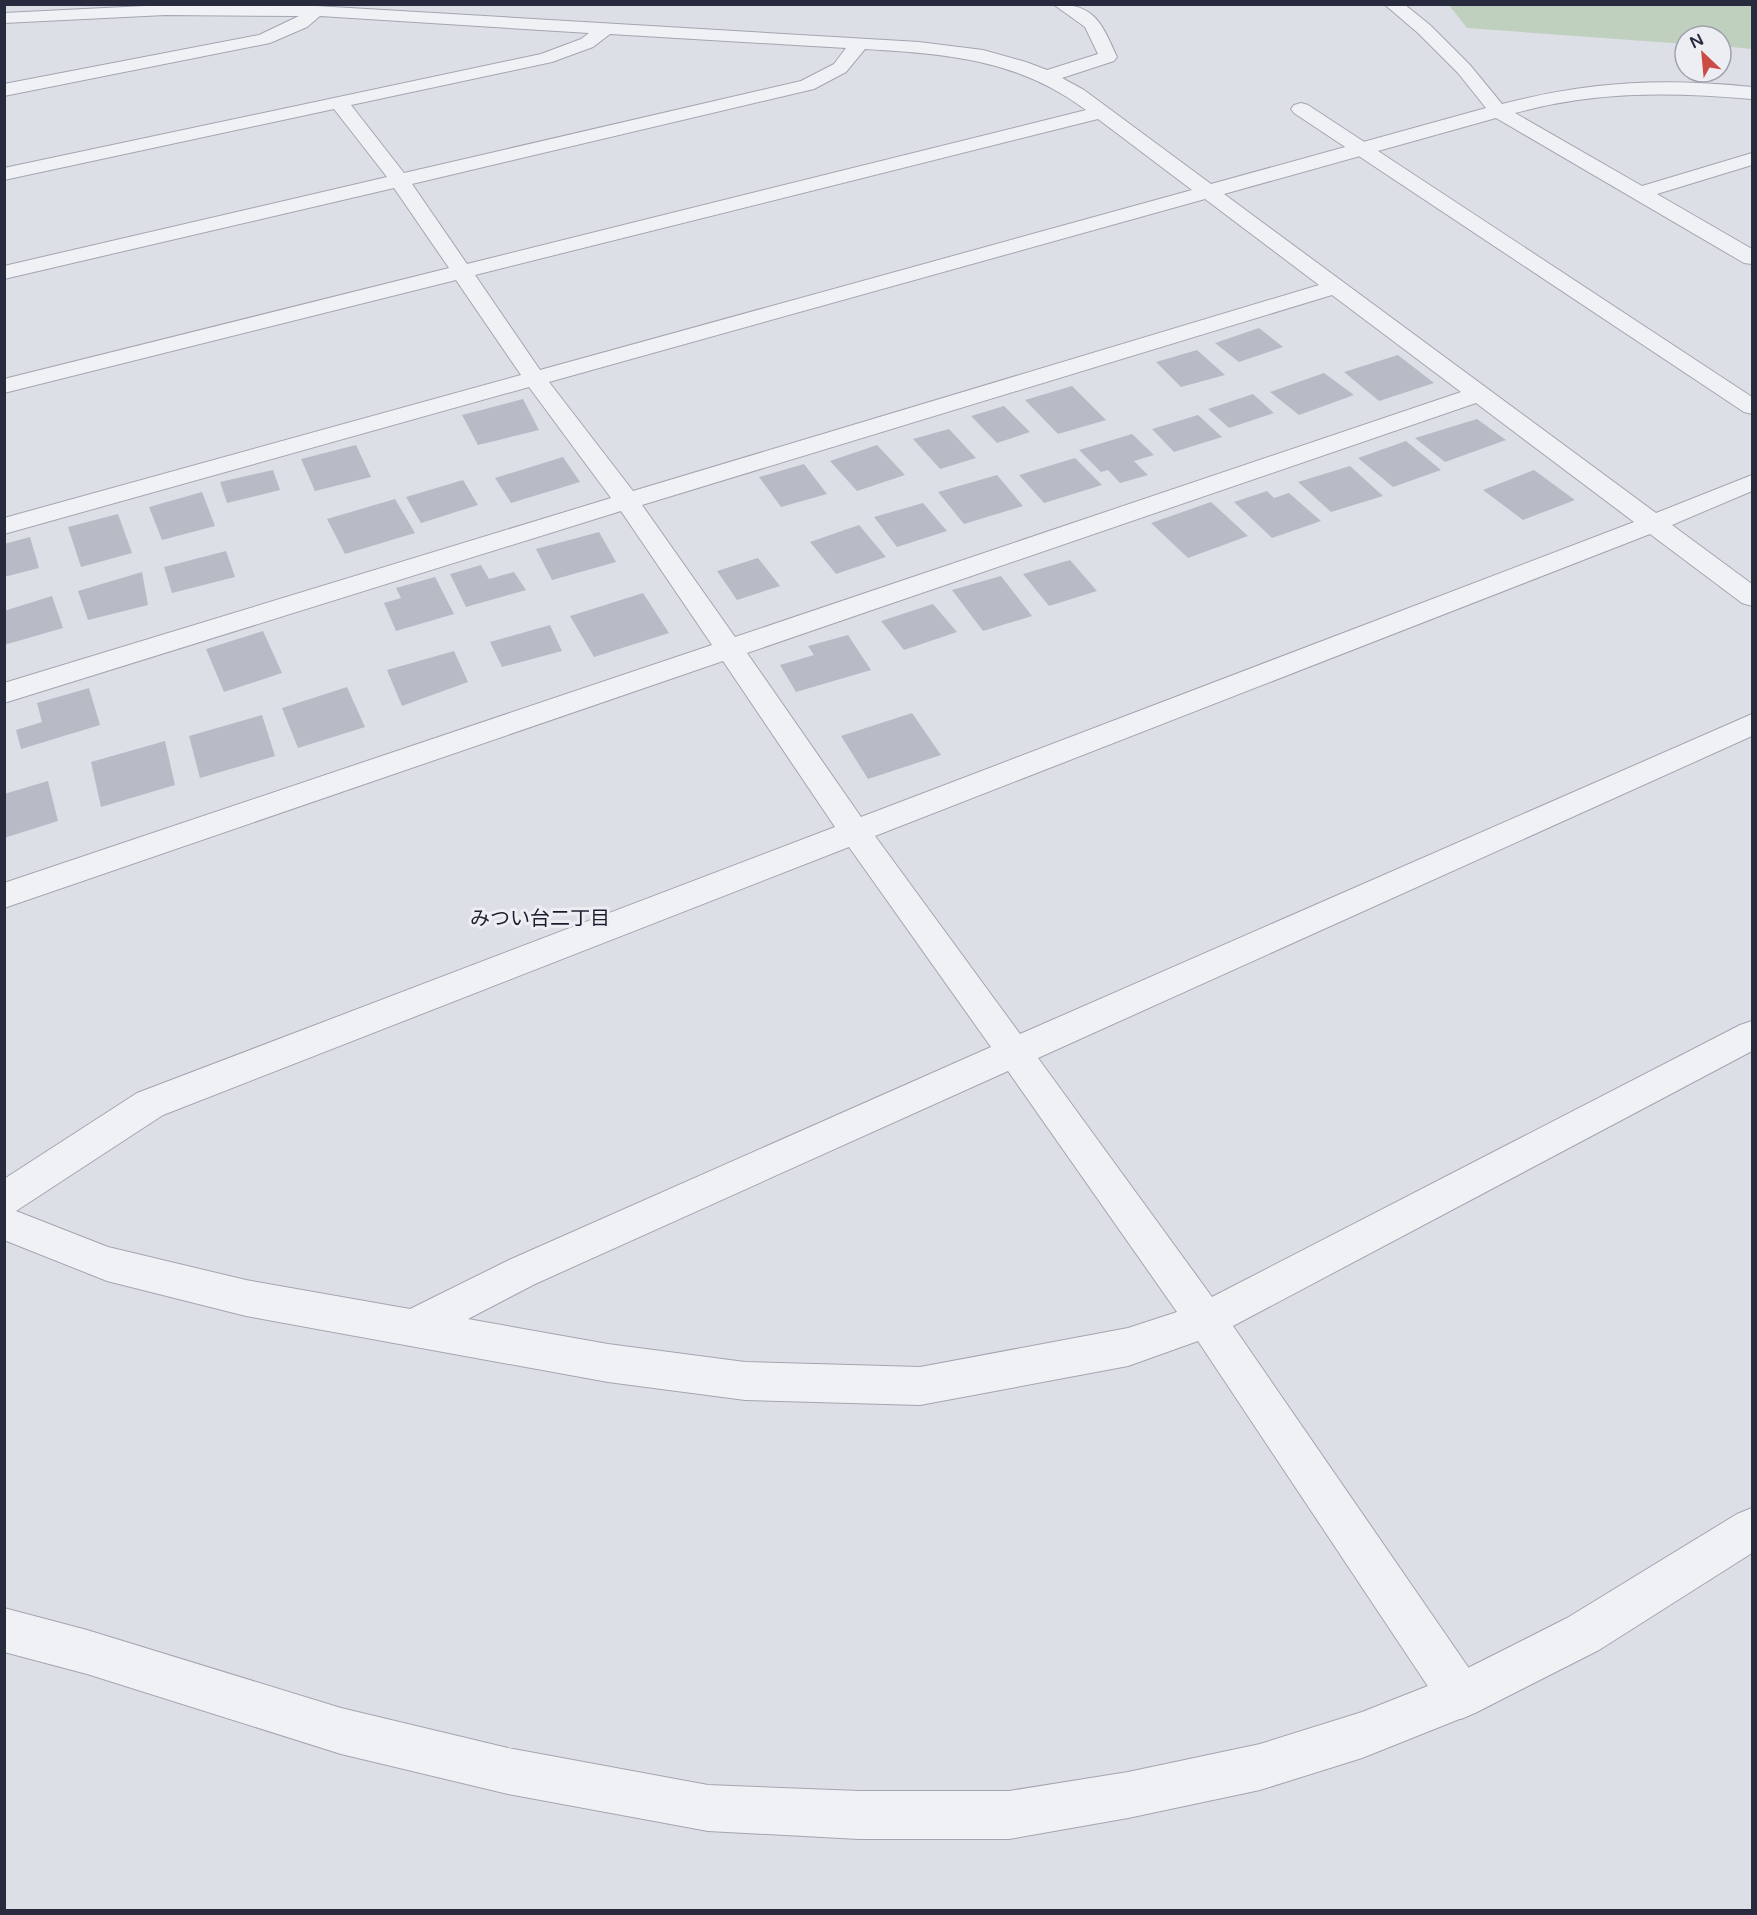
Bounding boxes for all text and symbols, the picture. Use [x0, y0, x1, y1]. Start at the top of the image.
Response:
north arrow [1673, 24, 1733, 84]
text: N [1687, 30, 1707, 53]
district label: みつい台二丁目 [470, 907, 610, 931]

